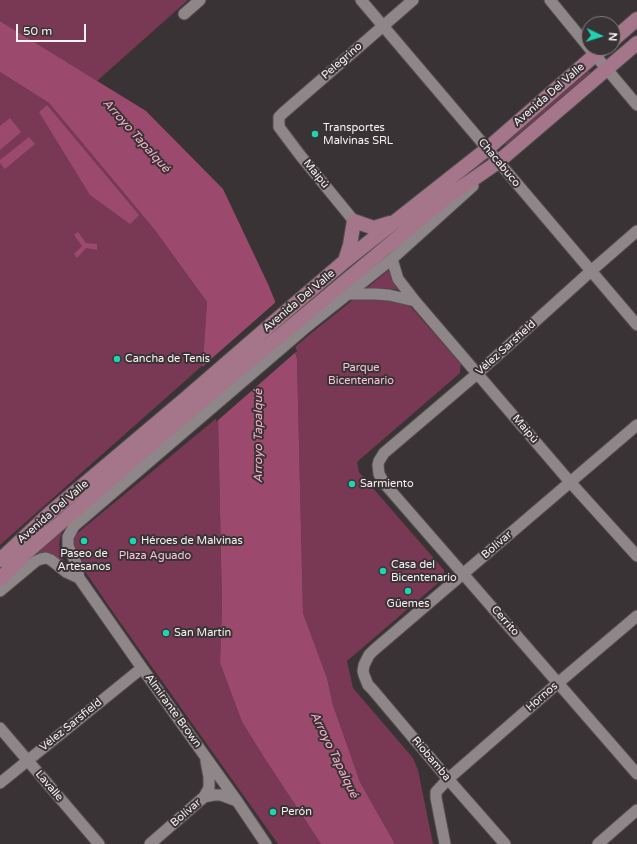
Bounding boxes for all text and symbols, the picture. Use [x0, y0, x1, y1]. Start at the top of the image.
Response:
scale bar [18, 16, 88, 42]
north arrow [581, 16, 621, 56]
text: 50 m [23, 24, 52, 38]
text: N [606, 32, 619, 42]
street label: Pelegrino [319, 40, 365, 82]
street label: Avenida Del Valle [511, 60, 587, 130]
water label: Arroyo Tapalqué [99, 96, 173, 176]
place label: Transportes Malvinas SRL [323, 121, 393, 147]
marker: Transportes Malvinas SRL [310, 129, 320, 139]
street label: Chacabuco [475, 136, 523, 190]
street label: Maipú [300, 157, 332, 191]
street label: Avenida Del Valle [260, 267, 338, 335]
street label: Vélez Sarsfield [473, 318, 539, 378]
place label: Cancha de Tenis [125, 352, 210, 366]
marker: Cancha de Tenis [112, 354, 122, 364]
park label: Parque Bicentenario [328, 361, 394, 387]
water label: Arroyo Tapalqué [252, 389, 266, 483]
street label: Maipú [509, 412, 541, 446]
street label: Avenida Del Valle [15, 477, 91, 547]
place label: Sarmiento [360, 477, 414, 491]
marker: Sarmiento [347, 479, 357, 489]
street label: Bolívar [479, 528, 515, 562]
place label: Héroes de Malvinas [141, 534, 243, 548]
marker: Paseo de Artesanos [79, 536, 89, 546]
marker: Héroes de Malvinas [128, 536, 138, 546]
place label: Paseo de Artesanos [58, 547, 110, 573]
park label: Plaza Aguado [119, 549, 191, 563]
place label: Casa del Bicentenario [391, 558, 457, 584]
marker: Casa del Bicentenario [378, 566, 388, 576]
marker: Güemes [403, 586, 413, 596]
place label: Güemes [387, 597, 429, 611]
street label: Cerrito [488, 603, 522, 639]
place label: San Martín [174, 626, 231, 640]
marker: San Martín [161, 628, 171, 638]
street label: Almirante Brown [142, 672, 204, 750]
street label: Hornos [523, 680, 561, 714]
street label: Vélez Sarsfield [37, 696, 105, 754]
water label: Arroyo Tapalqué [307, 710, 361, 800]
street label: Riobamba [409, 734, 453, 784]
street label: Lavalle [32, 768, 66, 804]
street label: Bolívar [168, 796, 204, 830]
place label: Perón [281, 805, 312, 819]
marker: Perón [268, 807, 278, 817]

